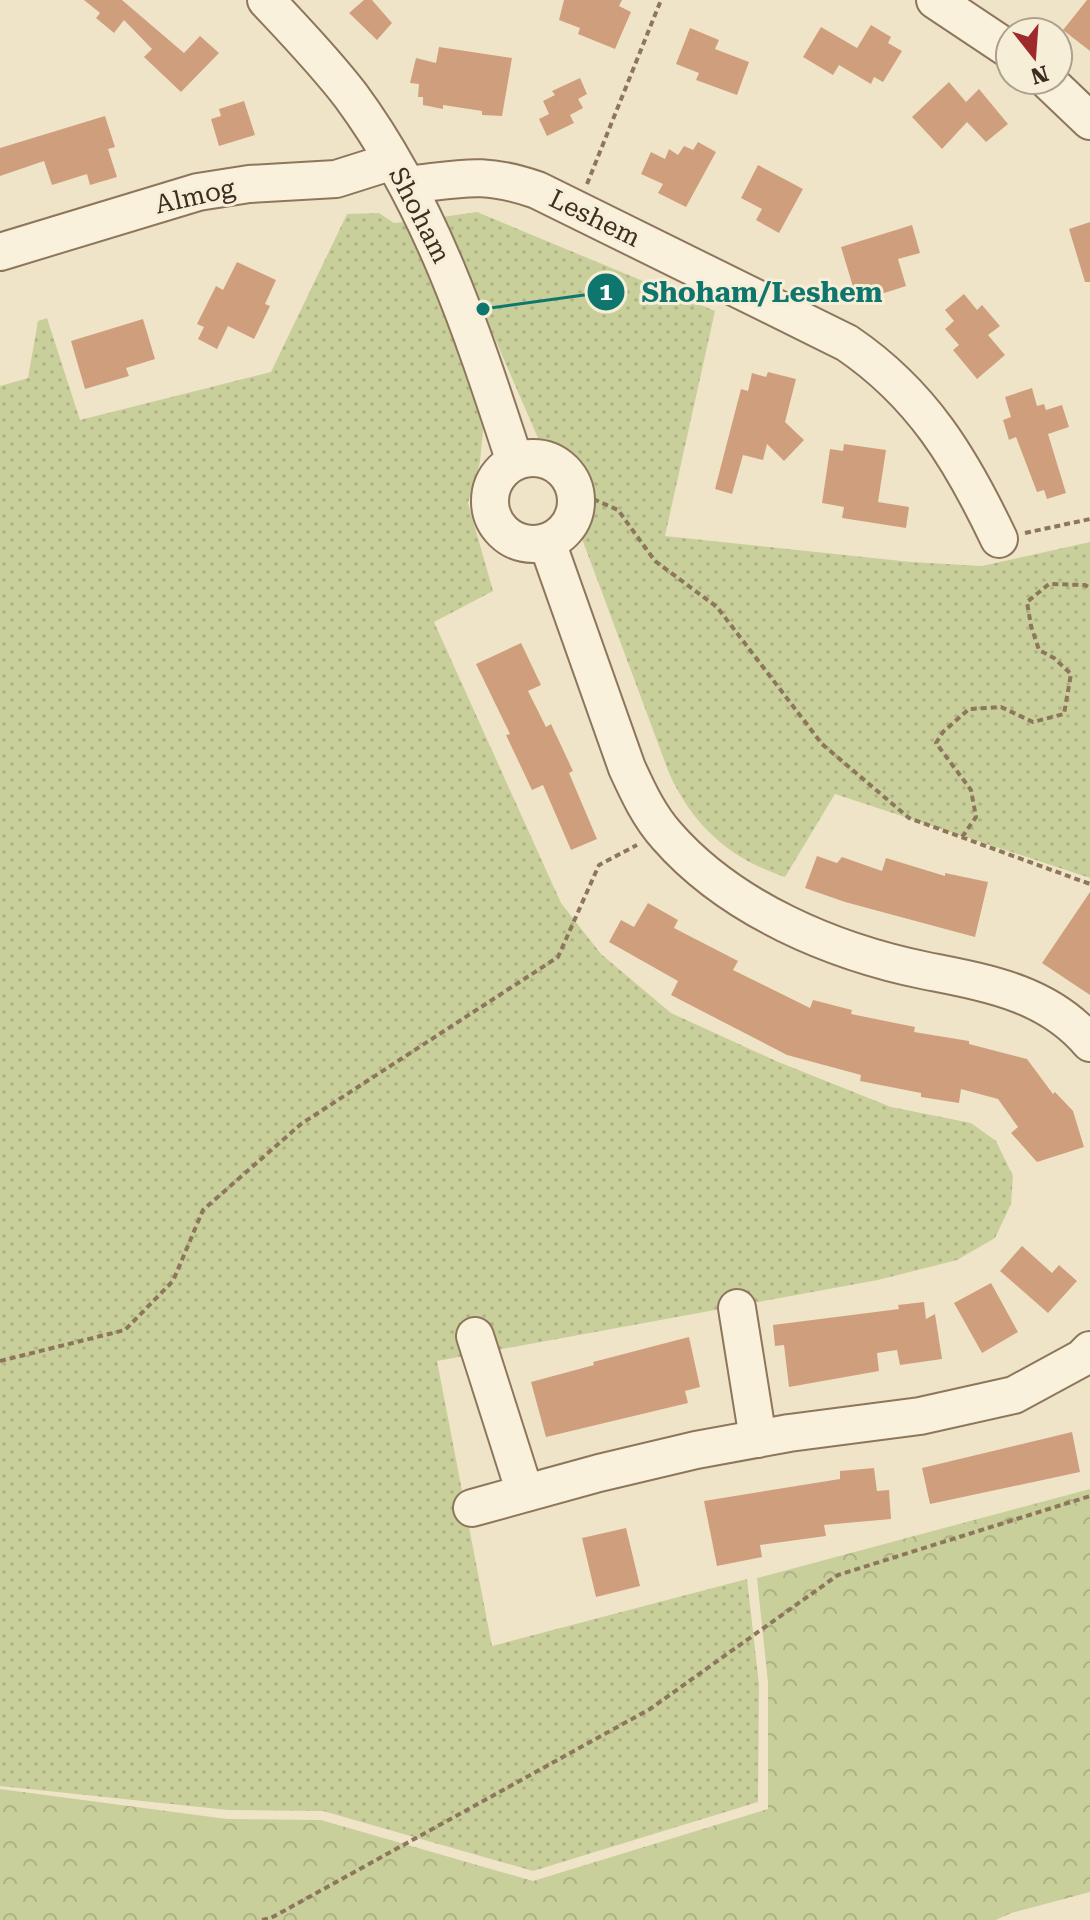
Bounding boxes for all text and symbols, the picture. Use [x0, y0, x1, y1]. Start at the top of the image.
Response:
north arrow [994, 16, 1074, 96]
text: N [1028, 60, 1051, 89]
street label: Shoham [383, 162, 457, 268]
street label: Almog [152, 172, 238, 220]
street label: Leshem [545, 183, 646, 253]
callout: Shoham/Leshem [586, 266, 899, 318]
text: Shoham/Leshem [641, 276, 883, 309]
text: 1 [599, 278, 613, 306]

